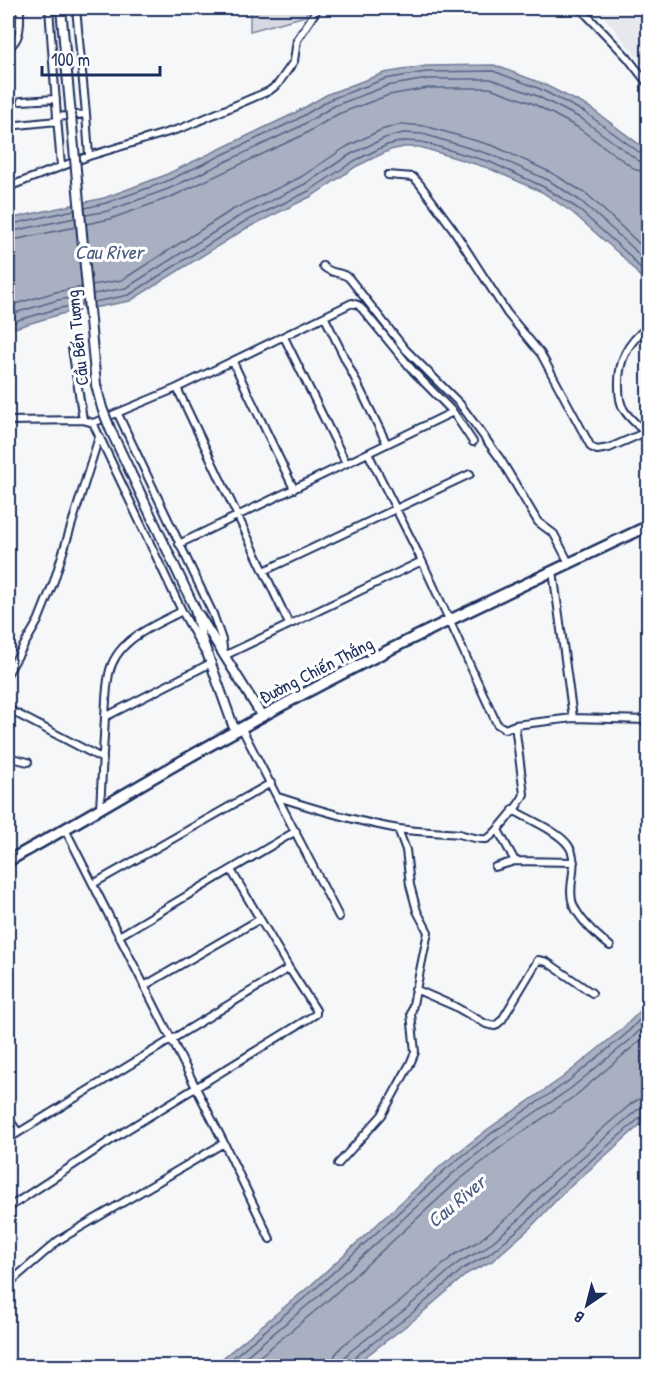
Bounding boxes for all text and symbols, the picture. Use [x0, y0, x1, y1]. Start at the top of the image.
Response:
scale bar [42, 39, 160, 77]
text: 100 m [51, 47, 90, 72]
water label: Cau River [75, 238, 146, 265]
street label: Cầu Bến Tượng [60, 289, 94, 387]
street label: Đường Chiến Thắng [255, 631, 377, 709]
water label: Cau River [421, 1167, 493, 1233]
north arrow [557, 1275, 617, 1335]
text: B [569, 1306, 588, 1329]

